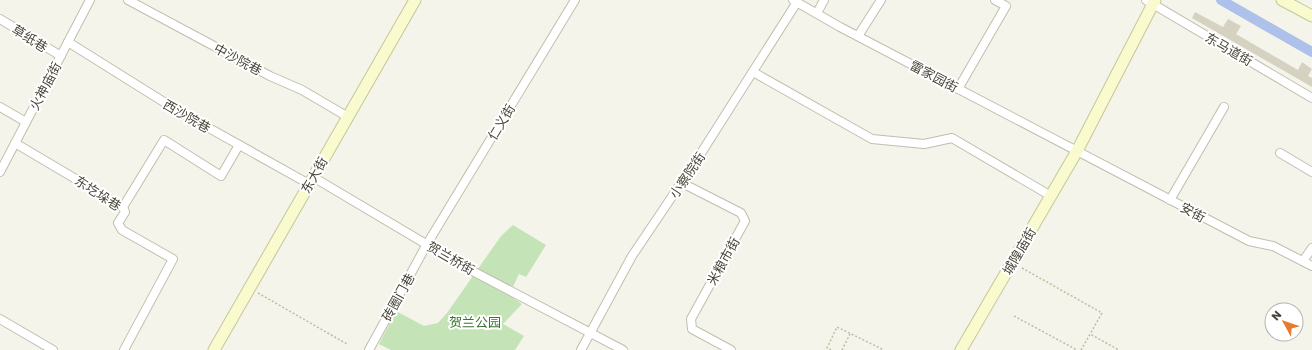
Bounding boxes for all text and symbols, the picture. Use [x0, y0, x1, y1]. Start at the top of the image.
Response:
street label: 草纸巷 [8, 20, 51, 57]
street label: 东马道街 [1201, 28, 1256, 71]
street label: 中沙院巷 [210, 39, 265, 80]
street label: 雷家园街 [906, 56, 961, 97]
street label: 火神庙街 [25, 59, 66, 114]
street label: 西沙院巷 [159, 95, 214, 138]
street label: 仁义街 [483, 101, 520, 144]
street label: 小察院街 [665, 148, 710, 202]
street label: 东大街 [296, 154, 332, 197]
street label: 东圪垛巷 [71, 171, 125, 216]
street label: 安街 [1177, 198, 1209, 227]
street label: 城隍庙街 [998, 224, 1041, 279]
street label: 米粮市街 [703, 234, 744, 289]
street label: 贺兰桥街 [423, 237, 478, 280]
street label: 砖圈门巷 [378, 270, 419, 325]
north arrow [1264, 302, 1304, 342]
text: N [1268, 307, 1285, 324]
park label: 贺兰公园 [449, 313, 501, 332]

